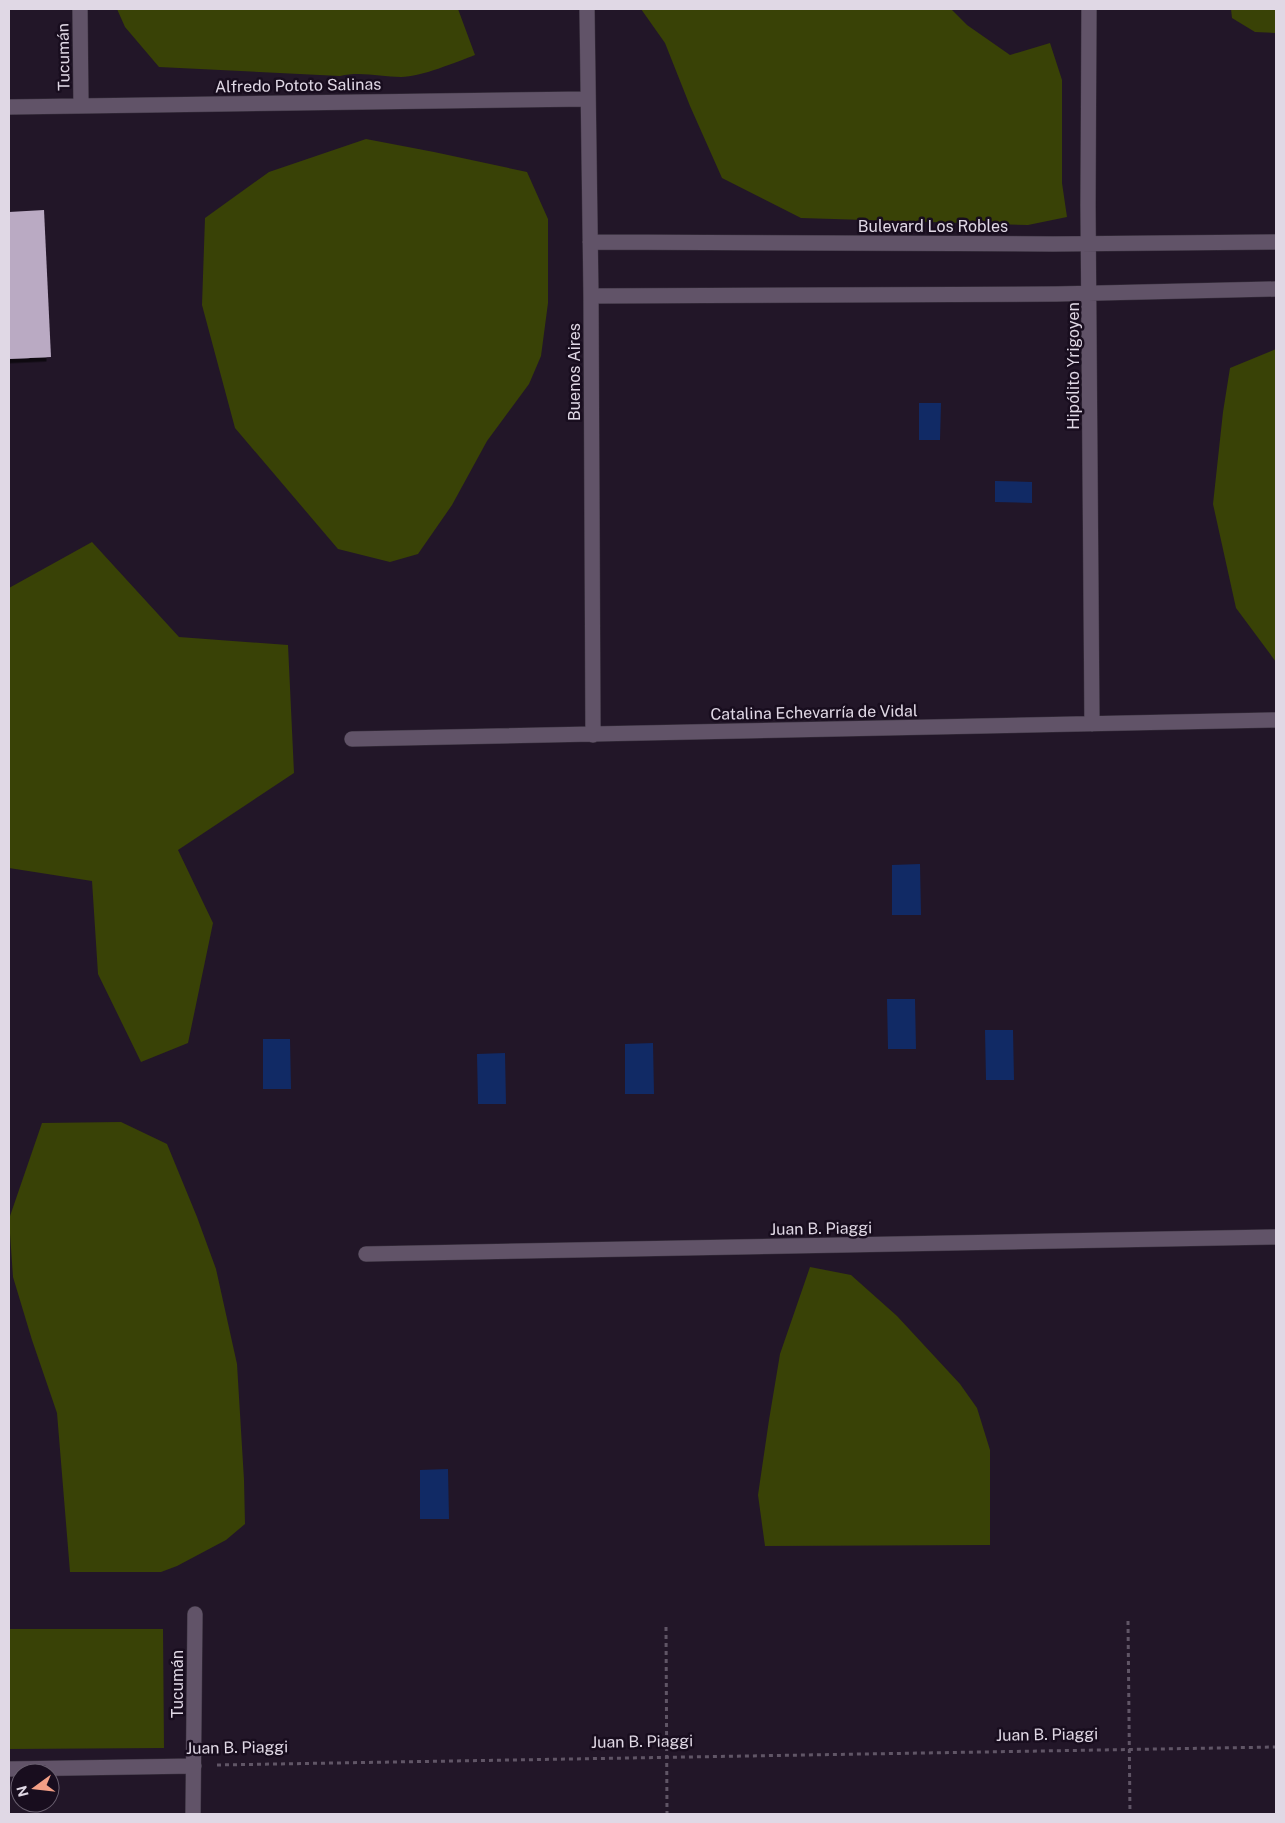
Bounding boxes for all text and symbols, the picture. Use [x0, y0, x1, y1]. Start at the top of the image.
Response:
street label: Tucumán [53, 23, 74, 91]
street label: Alfredo Pototo Salinas [215, 75, 381, 96]
street label: Bulevard Los Robles [858, 217, 1008, 236]
street label: Hipólito Yrigoyen [1064, 302, 1083, 430]
street label: Buenos Aires [565, 323, 584, 421]
street label: Catalina Echevarría de Vidal [710, 701, 918, 724]
street label: Juan B. Piaggi [770, 1218, 872, 1239]
street label: Tucumán [168, 1650, 187, 1718]
street label: Juan B. Piaggi [996, 1724, 1098, 1745]
street label: Juan B. Piaggi [591, 1731, 693, 1752]
street label: Juan B. Piaggi [186, 1737, 288, 1758]
north arrow [10, 1763, 60, 1813]
text: N [13, 1784, 32, 1799]

